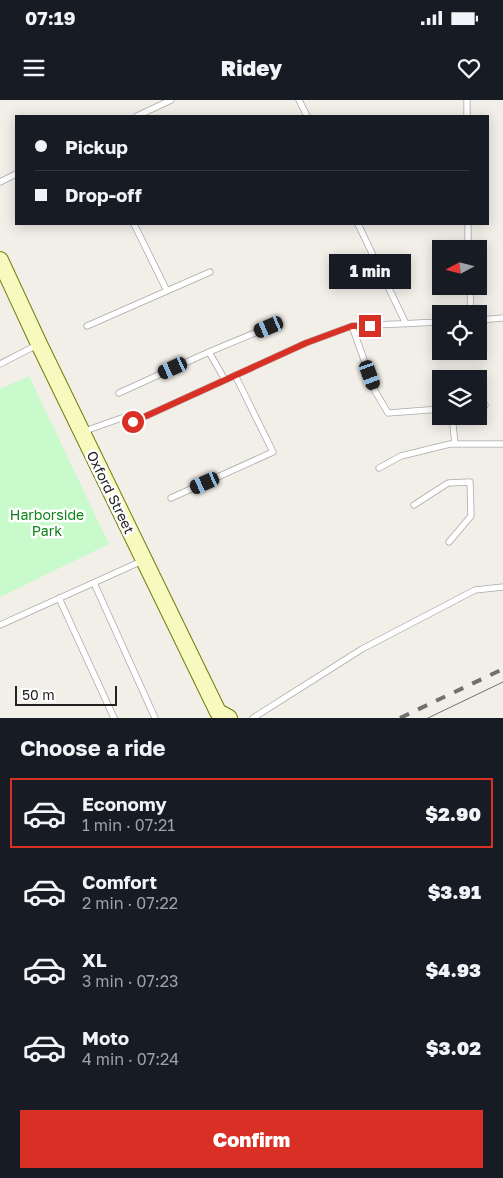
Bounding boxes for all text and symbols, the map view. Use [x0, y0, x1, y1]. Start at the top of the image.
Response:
text: 07:19 [25, 6, 76, 29]
icon: menu [20, 54, 48, 82]
text: Ridey [221, 54, 282, 81]
icon: heart [455, 54, 483, 82]
text: Pickup [65, 135, 128, 158]
text: Drop-off [65, 183, 142, 206]
north arrow [432, 240, 488, 295]
map controls [432, 240, 487, 425]
callout: 1 min [329, 254, 411, 288]
text: 1 min [350, 261, 390, 281]
button: locate [432, 305, 487, 360]
car [252, 314, 285, 340]
route end [359, 315, 381, 337]
car [156, 355, 189, 381]
car [357, 358, 382, 392]
button: layers [432, 370, 487, 425]
route start [122, 411, 144, 433]
street label: Oxford Street [84, 448, 138, 536]
car [188, 470, 221, 496]
park label: Harborside Park [10, 506, 84, 539]
scale bar [15, 683, 118, 706]
text: 50 m [22, 686, 55, 703]
text: Choose a ride [20, 734, 166, 761]
icon: car [22, 791, 67, 836]
text: Economy [82, 792, 167, 815]
text: $2.90 [425, 802, 481, 825]
text: 1 min · 07:21 [82, 815, 175, 835]
icon: car [22, 869, 67, 914]
text: Comfort [82, 870, 157, 893]
text: $3.91 [428, 880, 481, 903]
text: 2 min · 07:22 [82, 893, 178, 913]
icon: car [22, 947, 67, 992]
text: XL [82, 948, 107, 971]
text: $4.93 [426, 958, 481, 981]
text: 3 min · 07:23 [82, 971, 178, 991]
icon: car [22, 1025, 67, 1070]
text: Moto [82, 1026, 129, 1049]
text: $3.02 [426, 1036, 481, 1059]
text: 4 min · 07:24 [82, 1049, 179, 1069]
button: Confirm [20, 1110, 483, 1168]

